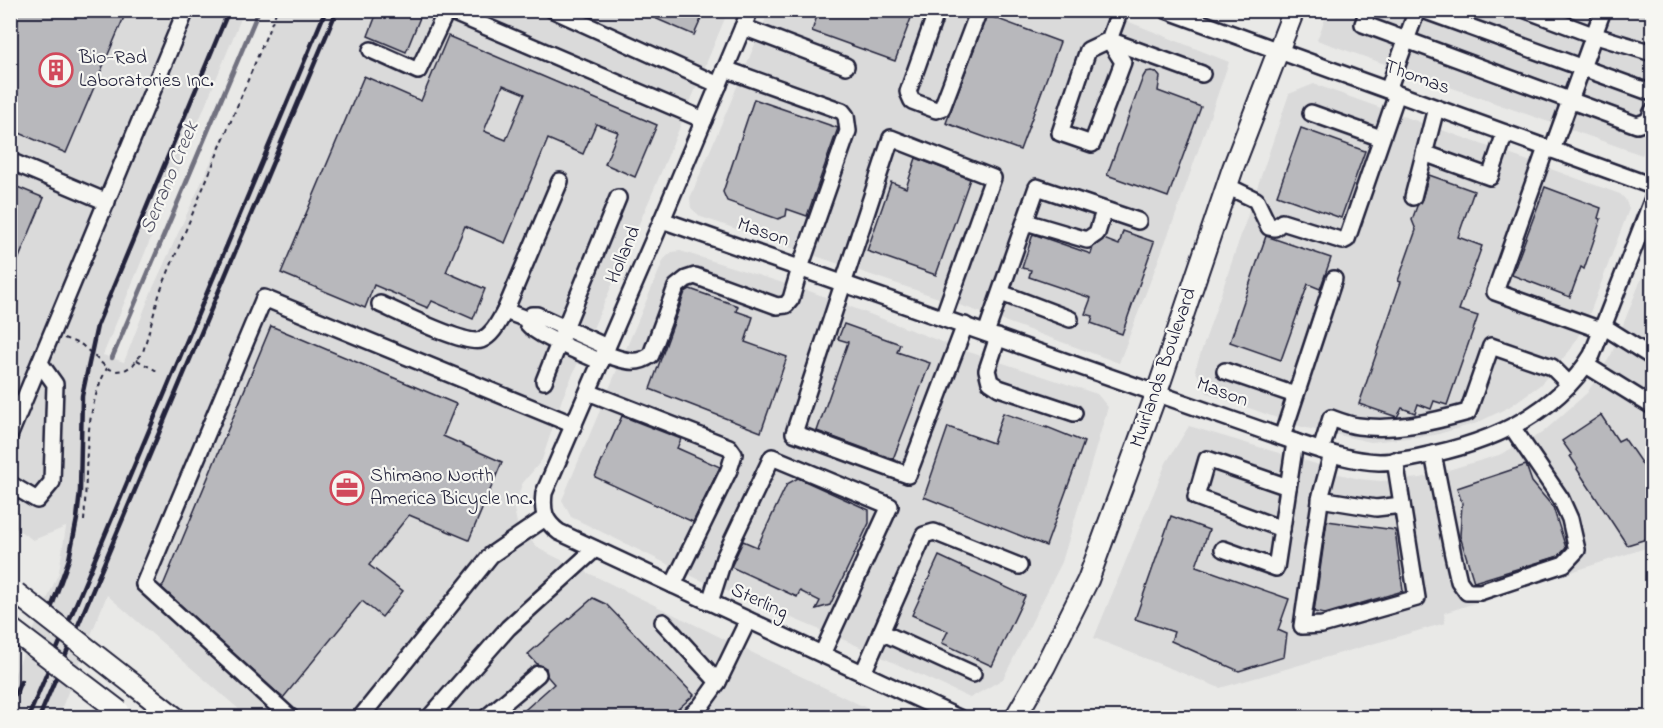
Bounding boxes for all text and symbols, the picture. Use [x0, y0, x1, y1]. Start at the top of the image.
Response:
place label: Bio-Rad Laboratories Inc. [78, 44, 214, 96]
building icon: Bio-Rad Laboratories Inc. [38, 52, 74, 88]
street label: Thomas [1380, 53, 1454, 103]
water label: Serrano Creek [133, 116, 208, 239]
street label: Mason [733, 211, 793, 255]
street label: Holland [599, 222, 649, 288]
street label: Muirlands Boulevard [1123, 284, 1205, 452]
street label: Mason [1192, 370, 1252, 416]
place label: Shimano North America Bicycle Inc. [370, 462, 533, 514]
office icon: Shimano North America Bicycle Inc. [329, 470, 365, 506]
street label: Sterling [725, 576, 793, 629]

